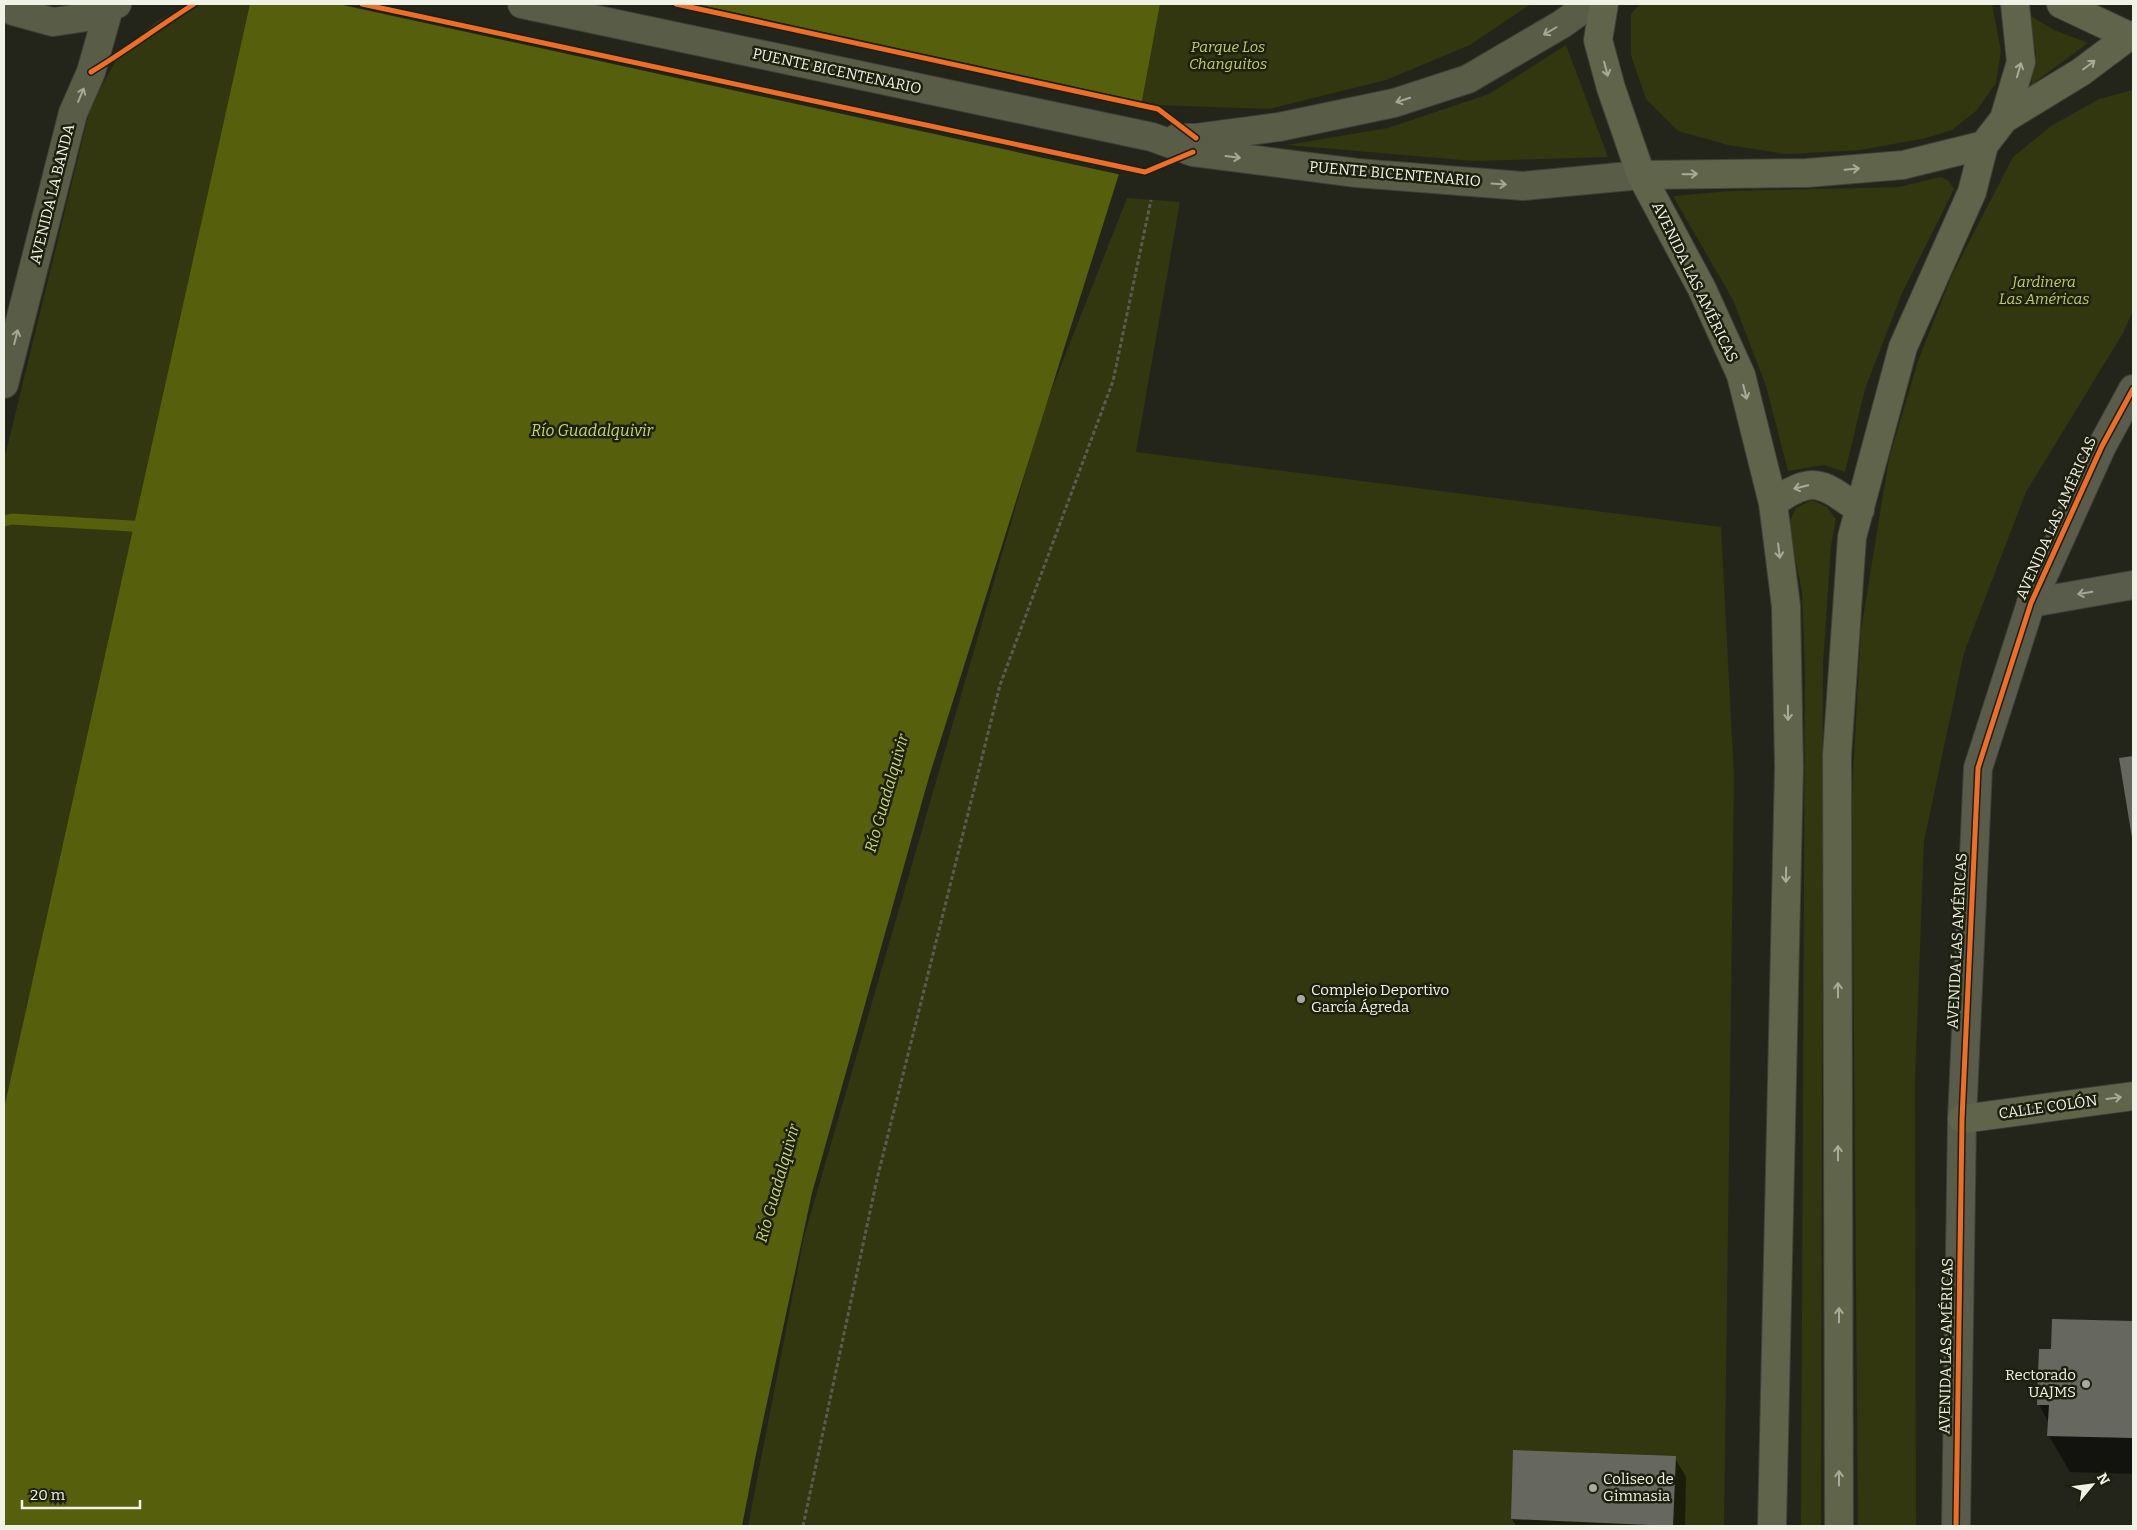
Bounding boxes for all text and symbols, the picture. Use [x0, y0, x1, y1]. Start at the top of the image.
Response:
one-way arrow [1543, 27, 1557, 37]
park label: Parque Los Changuitos [1189, 38, 1267, 73]
street label: PUENTE BICENTENARIO [751, 44, 923, 98]
one-way arrow [1602, 60, 1611, 76]
one-way arrow [2082, 60, 2095, 71]
one-way arrow [2014, 63, 2024, 79]
one-way arrow [76, 88, 86, 103]
one-way arrow [1396, 95, 1412, 105]
street label: AVENIDA LA BANDA [26, 122, 78, 266]
one-way arrow [1225, 152, 1241, 162]
street label: PUENTE BICENTENARIO [1308, 158, 1482, 190]
one-way arrow [1844, 164, 1860, 174]
one-way arrow [1682, 169, 1698, 179]
one-way arrow [1491, 179, 1507, 188]
street label: AVENIDA LAS AMÉRICAS [1648, 199, 1742, 365]
park label: Jardinera Las Américas [1999, 273, 2089, 308]
one-way arrow [12, 329, 21, 345]
one-way arrow [1741, 384, 1750, 400]
water label: Río Guadalquivir [531, 421, 655, 440]
street label: AVENIDA LAS AMÉRICAS [2012, 434, 2100, 602]
one-way arrow [1794, 483, 1810, 492]
one-way arrow [1774, 543, 1784, 559]
one-way arrow [2078, 589, 2094, 599]
one-way arrow [1783, 704, 1793, 721]
water label: Río Guadalquivir [861, 730, 913, 854]
street label: AVENIDA LAS AMÉRICAS [1943, 852, 1971, 1030]
one-way arrow [1781, 867, 1791, 883]
place label: Complejo Deportivo García Ágreda [1311, 981, 1449, 1016]
one-way arrow [1833, 982, 1843, 998]
marker: Complejo Deportivo García Ágreda [1295, 993, 1307, 1005]
street label: CALLE COLÓN [1997, 1091, 2099, 1123]
one-way arrow [2106, 1093, 2122, 1103]
water label: Río Guadalquivir [752, 1120, 804, 1244]
one-way arrow [1833, 1145, 1843, 1161]
street label: AVENIDA LAS AMÉRICAS [1935, 1258, 1957, 1434]
one-way arrow [1834, 1307, 1844, 1324]
place label: Rectorado UAJMS [2005, 1366, 2076, 1401]
marker: Rectorado UAJMS [2080, 1378, 2092, 1390]
north arrow [2067, 1460, 2117, 1510]
place label: Coliseo de Gimnasia [1603, 1470, 1674, 1505]
one-way arrow [1834, 1470, 1844, 1486]
text: N [2093, 1470, 2113, 1488]
scale bar [22, 1478, 140, 1510]
marker: Coliseo de Gimnasia [1587, 1482, 1599, 1494]
text: 20 m [30, 1486, 66, 1504]

